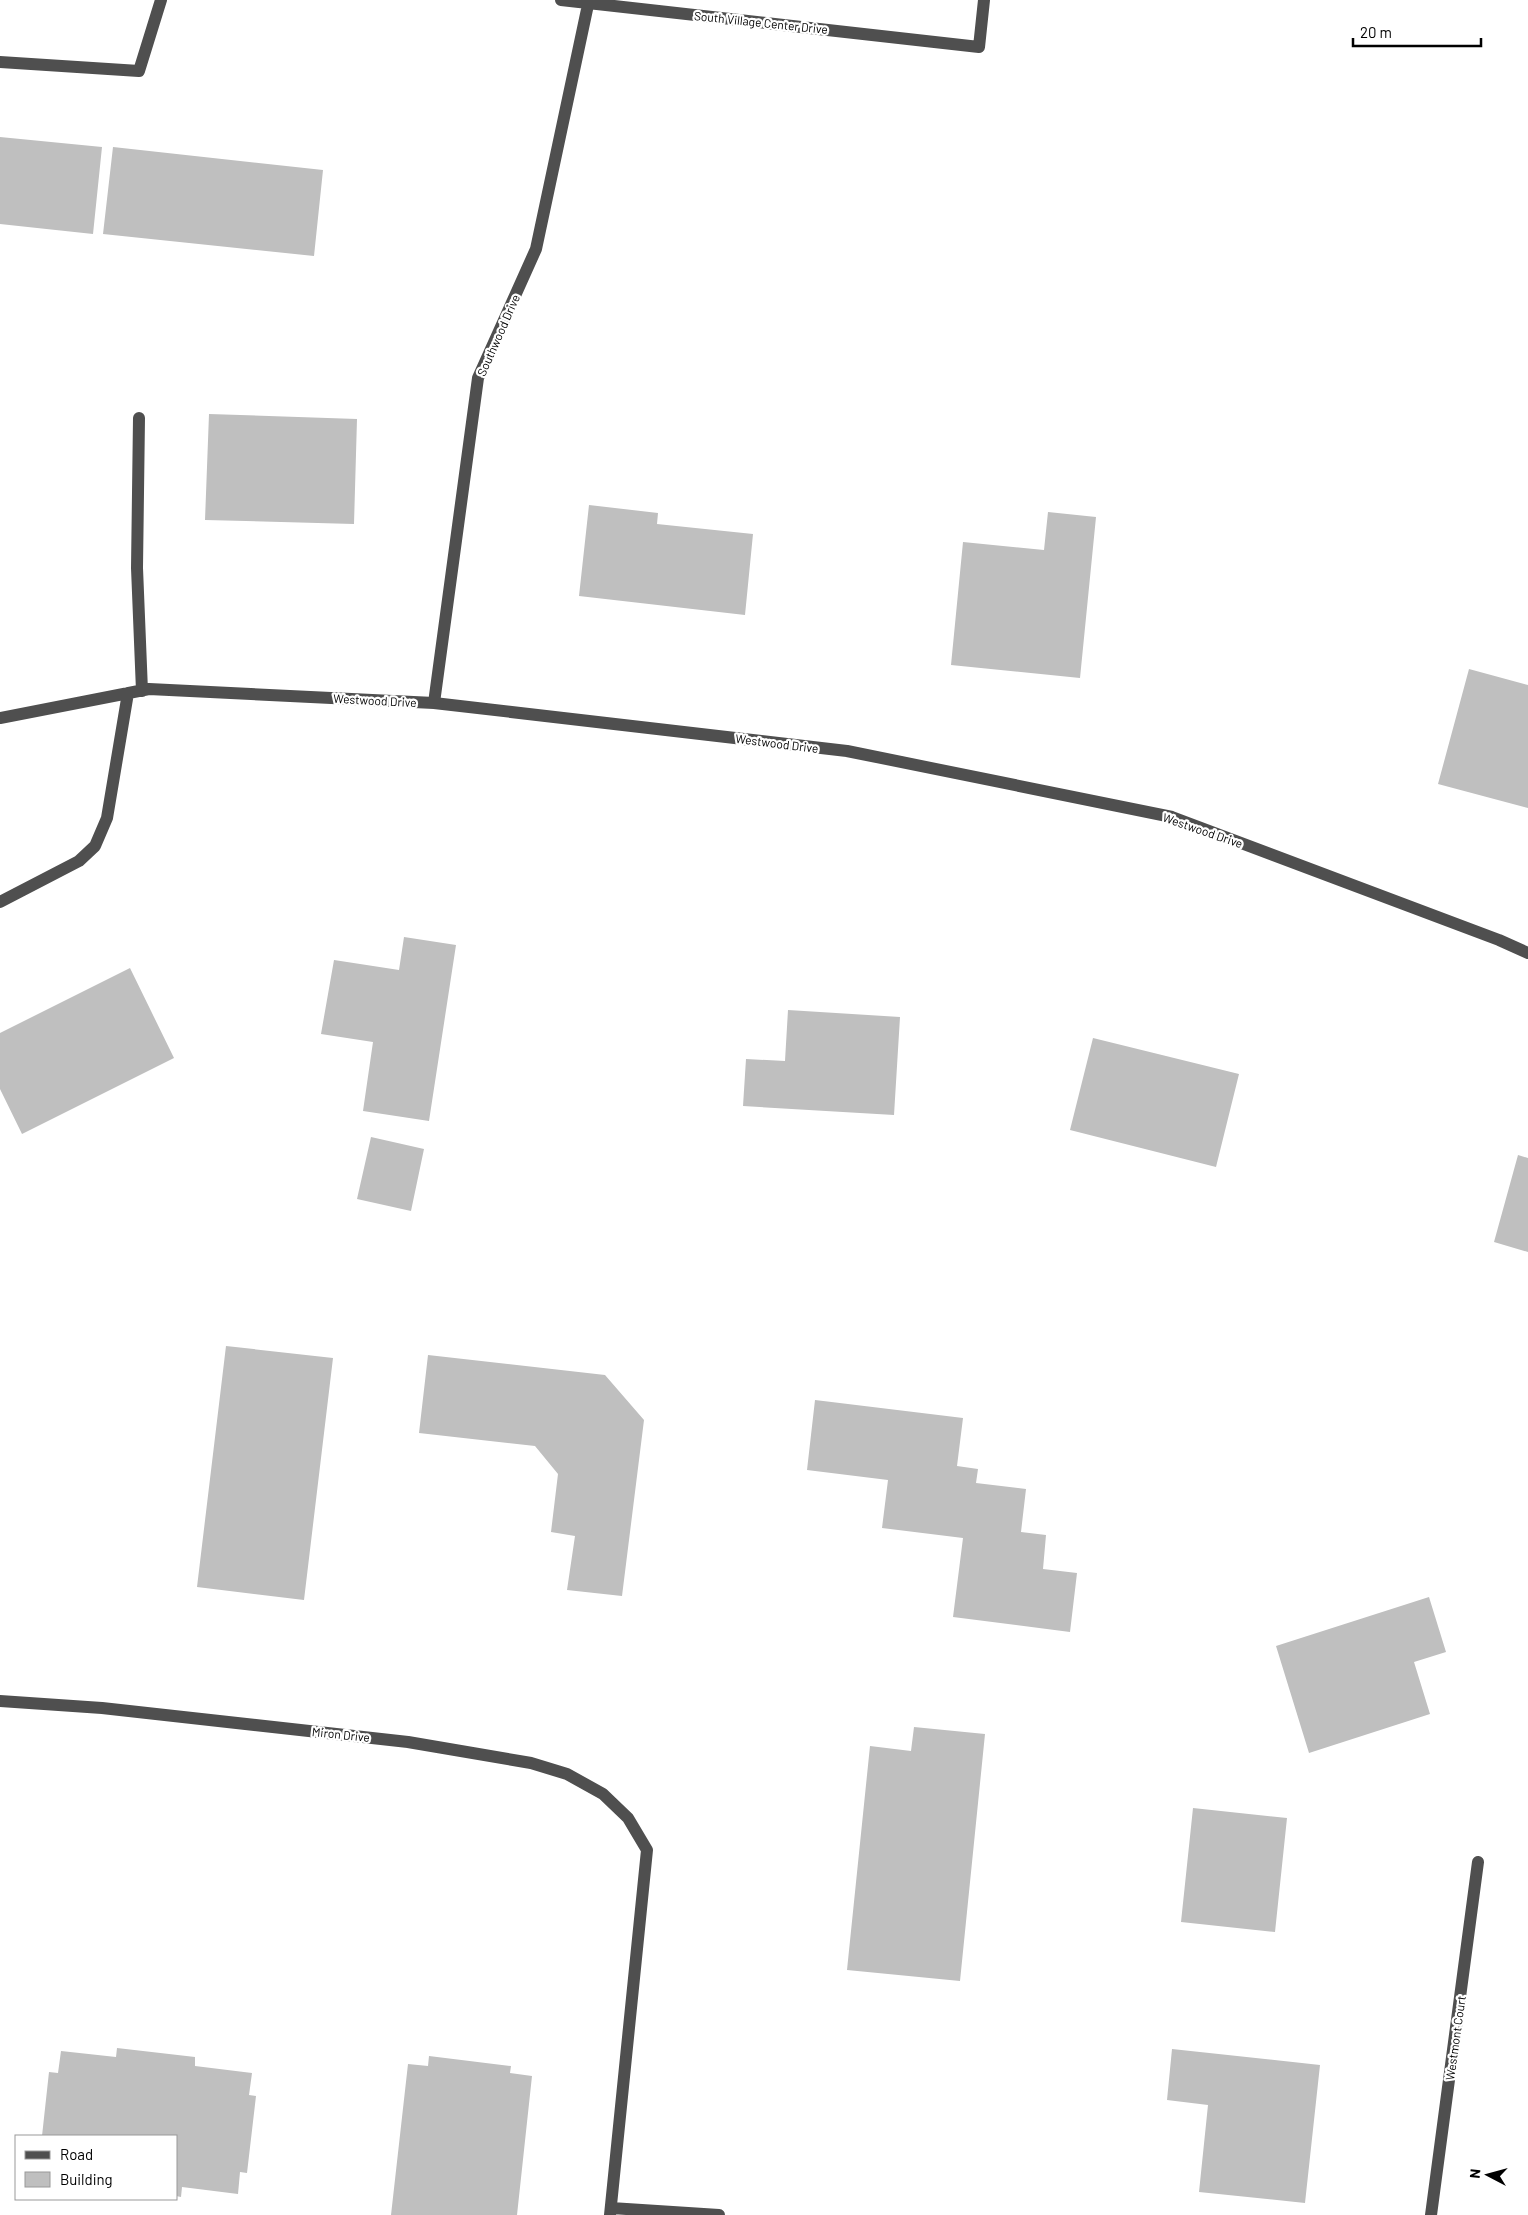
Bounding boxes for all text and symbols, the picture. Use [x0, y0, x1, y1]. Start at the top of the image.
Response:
street label: South Village Center Drive [693, 8, 829, 36]
scale bar [1353, 15, 1480, 47]
text: 20 m [1360, 23, 1392, 41]
street label: Southwood Drive [474, 292, 522, 378]
street label: Westwood Drive [333, 691, 417, 709]
street label: Westwood Drive [735, 731, 819, 755]
street label: Westwood Drive [1161, 810, 1245, 850]
street label: Miron Drive [311, 1724, 371, 1744]
street label: Westmont Court [1442, 1995, 1468, 2081]
legend [15, 2135, 178, 2200]
text: Road [60, 2145, 93, 2163]
north arrow [1463, 2150, 1513, 2200]
text: N [1466, 2168, 1484, 2179]
text: Building [60, 2170, 113, 2188]

